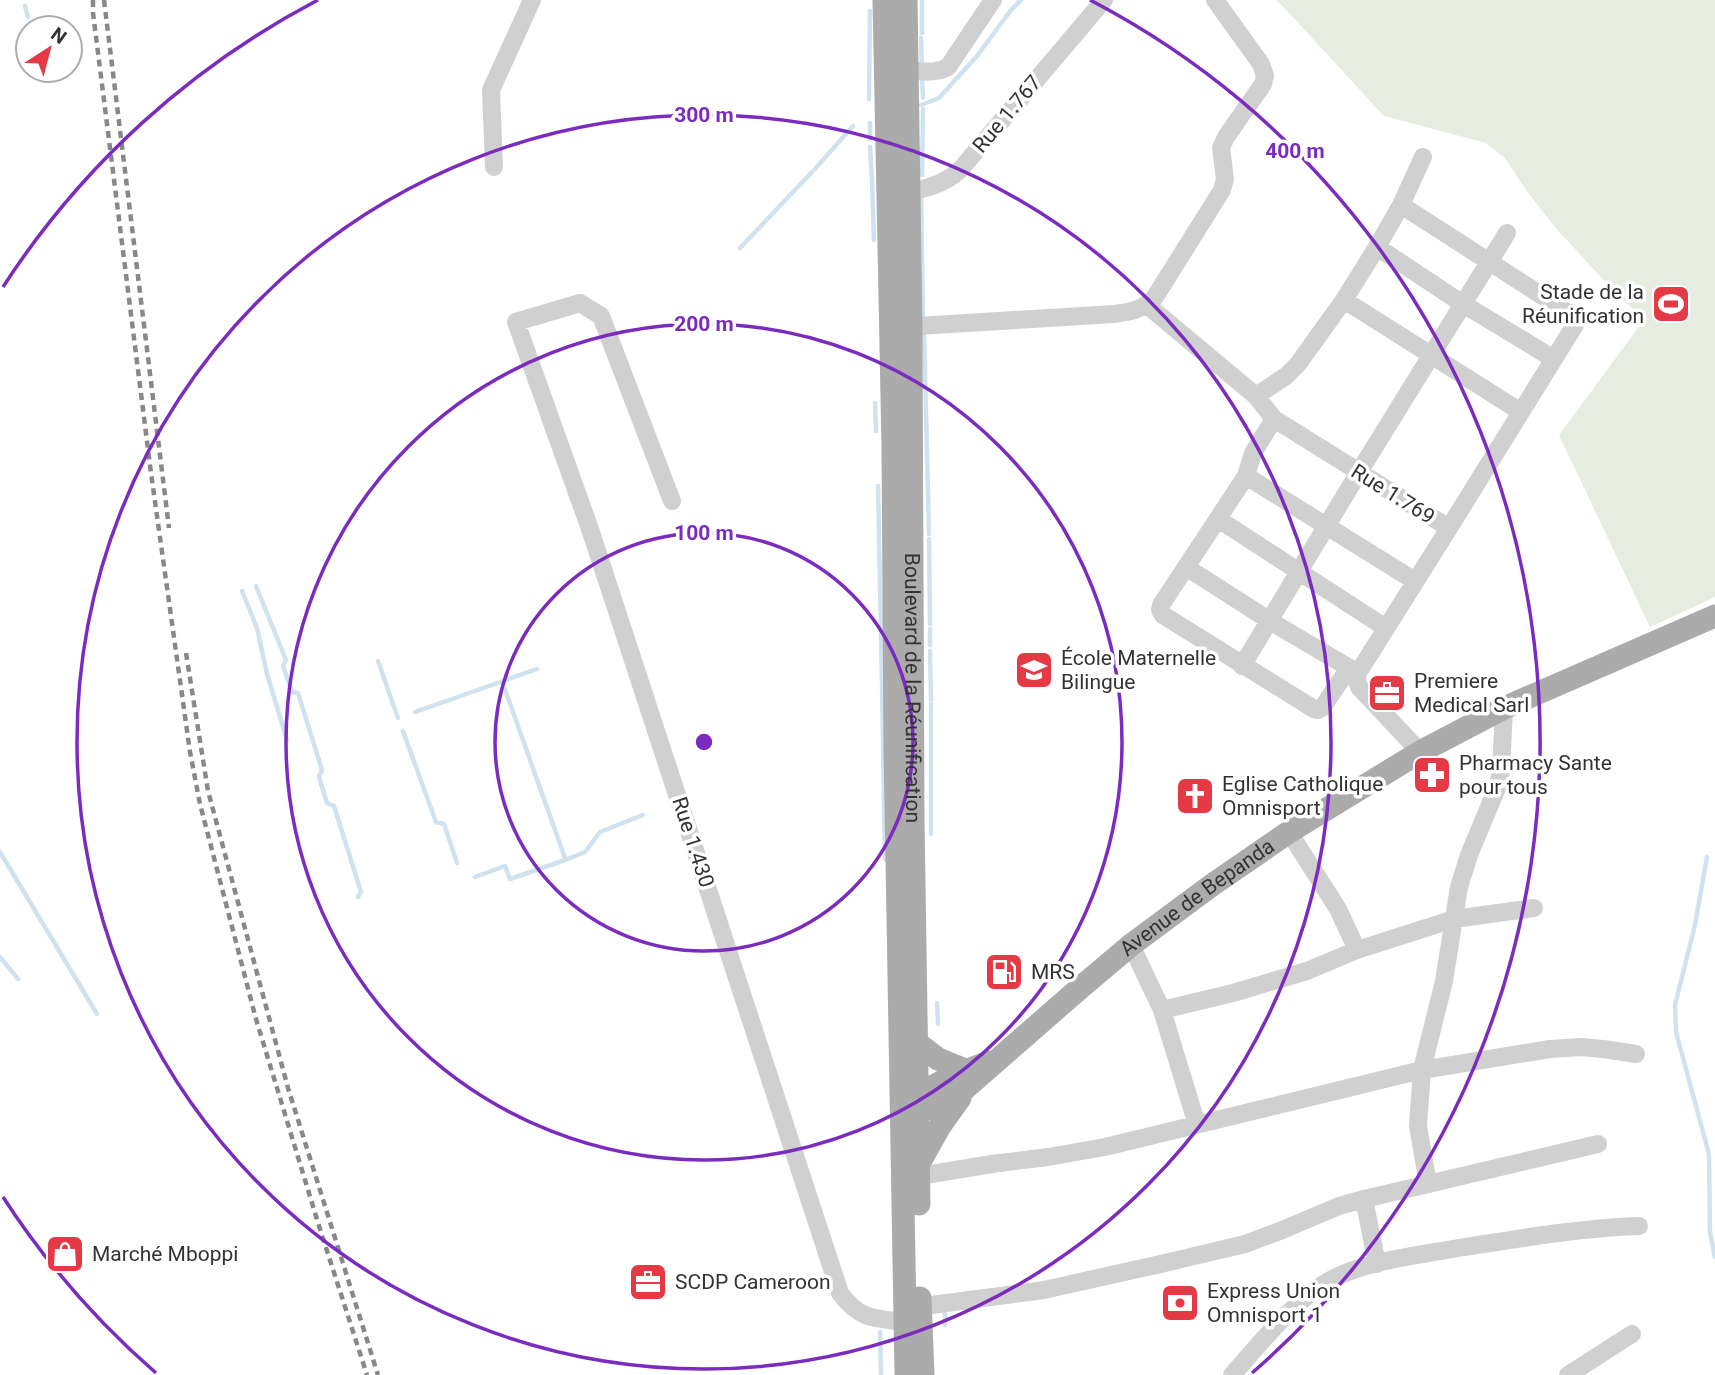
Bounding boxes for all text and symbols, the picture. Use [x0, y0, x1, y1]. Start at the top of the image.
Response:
north arrow [14, 14, 84, 84]
text: N [47, 22, 71, 49]
street label: Rue 1.767 [968, 70, 1046, 158]
text: 300 m [674, 103, 734, 127]
text: 400 m [1265, 139, 1325, 163]
place label: Stade de la Réunification [1522, 280, 1644, 328]
sports icon: Stade de la Réunification [1650, 283, 1692, 325]
text: 200 m [674, 312, 734, 336]
street label: Rue 1.769 [1347, 459, 1439, 529]
text: 100 m [674, 521, 734, 545]
street label: Boulevard de la Réunification [900, 553, 925, 823]
place label: École Maternelle Bilingue [1061, 646, 1216, 694]
school or university icon: École Maternelle Bilingue [1013, 649, 1055, 691]
place label: Premiere Medical Sarl [1414, 669, 1529, 717]
office icon: Premiere Medical Sarl [1366, 672, 1408, 714]
centre of rings [692, 730, 716, 754]
place label: Pharmacy Sante pour tous [1459, 751, 1612, 799]
pharmacy icon: Pharmacy Sante pour tous [1411, 754, 1453, 796]
place label: Eglise Catholique Omnisport [1222, 772, 1383, 820]
church icon: Eglise Catholique Omnisport [1174, 775, 1216, 817]
street label: Rue 1.430 [667, 794, 719, 890]
street label: Avenue de Bepanda [1115, 834, 1279, 961]
fuel station icon: MRS [983, 951, 1025, 993]
place label: MRS [1031, 960, 1075, 984]
shop icon: Marché Mboppi [44, 1233, 86, 1275]
place label: Marché Mboppi [92, 1242, 238, 1266]
office icon: SCDP Cameroon [627, 1261, 669, 1303]
place label: SCDP Cameroon [675, 1270, 830, 1294]
place label: Express Union Omnisport 1 [1207, 1279, 1340, 1327]
bank icon: Express Union Omnisport 1 [1159, 1282, 1201, 1324]

